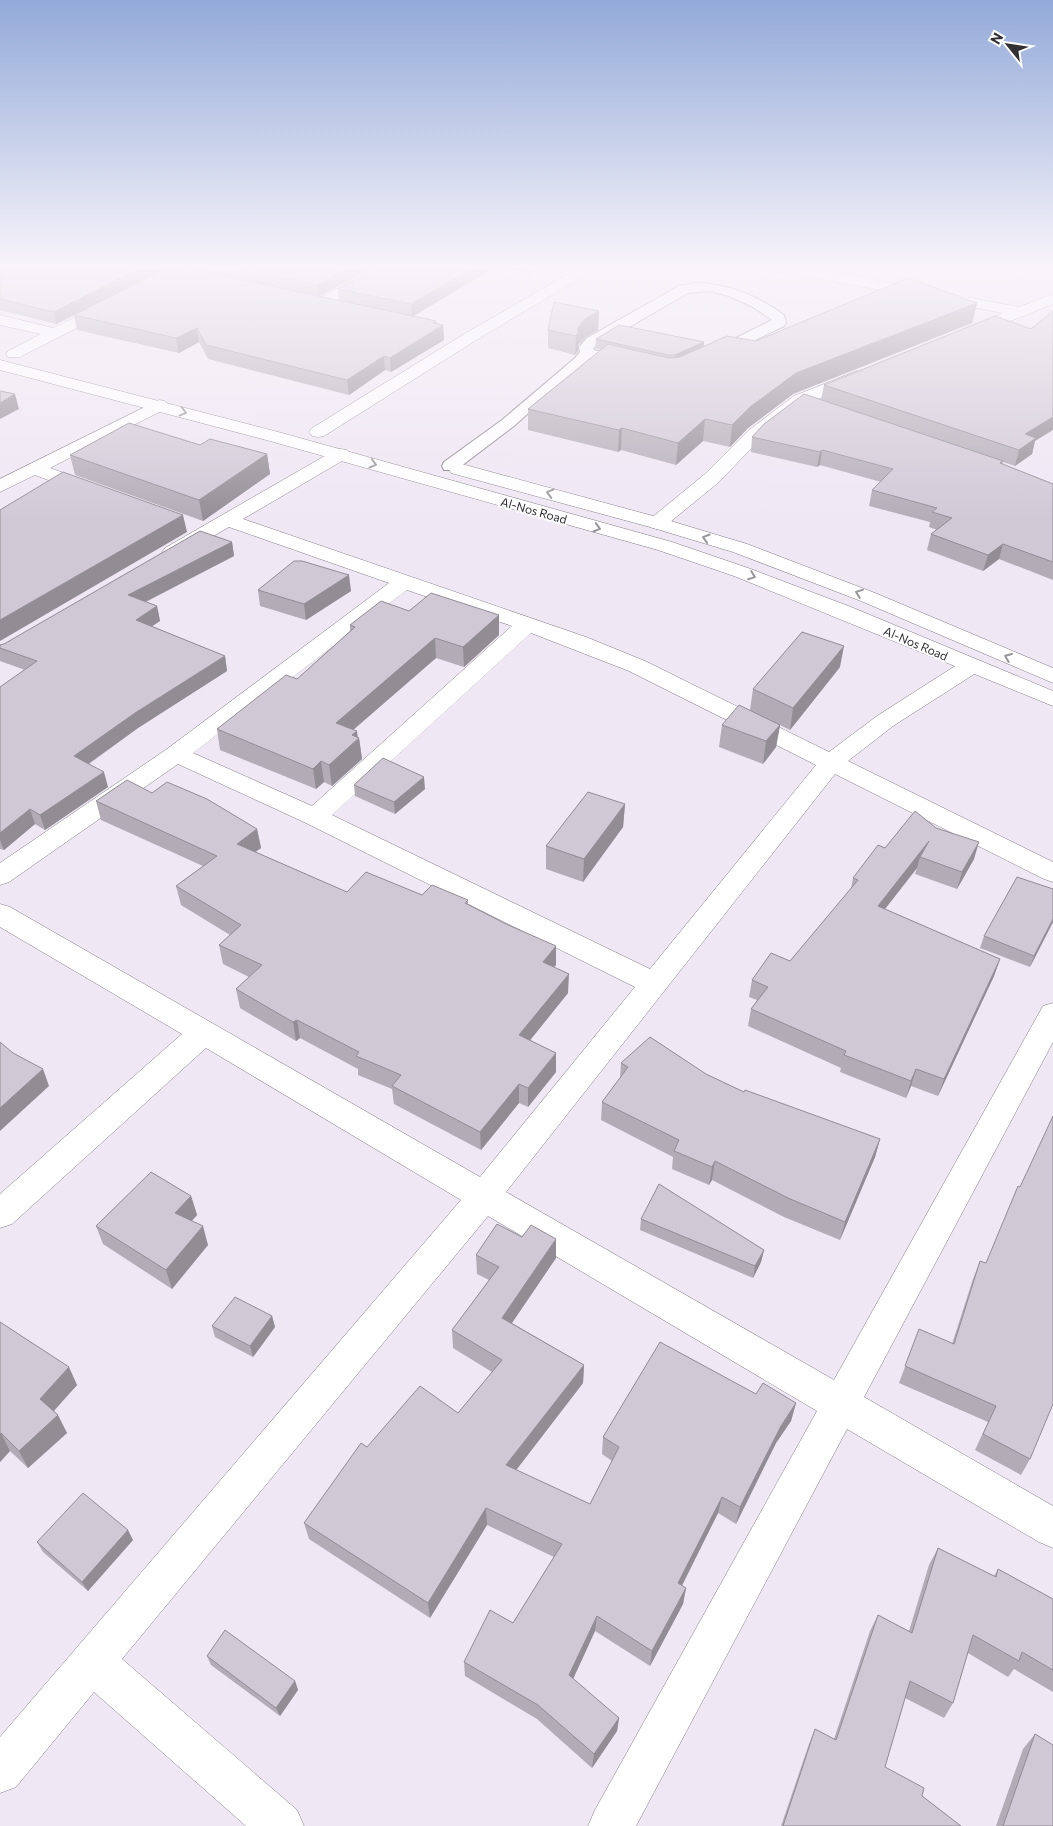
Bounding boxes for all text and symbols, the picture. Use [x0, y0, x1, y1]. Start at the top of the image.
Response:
north arrow [983, 20, 1033, 70]
text: N [986, 29, 1006, 47]
one-way arrow [178, 406, 186, 416]
one-way arrow [369, 458, 377, 468]
one-way arrow [545, 488, 554, 499]
street label: Al-Nos Road [499, 494, 569, 526]
one-way arrow [592, 522, 601, 532]
one-way arrow [702, 534, 710, 544]
one-way arrow [747, 570, 756, 580]
one-way arrow [855, 589, 863, 599]
street label: Al-Nos Road [882, 623, 950, 663]
one-way arrow [1004, 652, 1013, 663]

